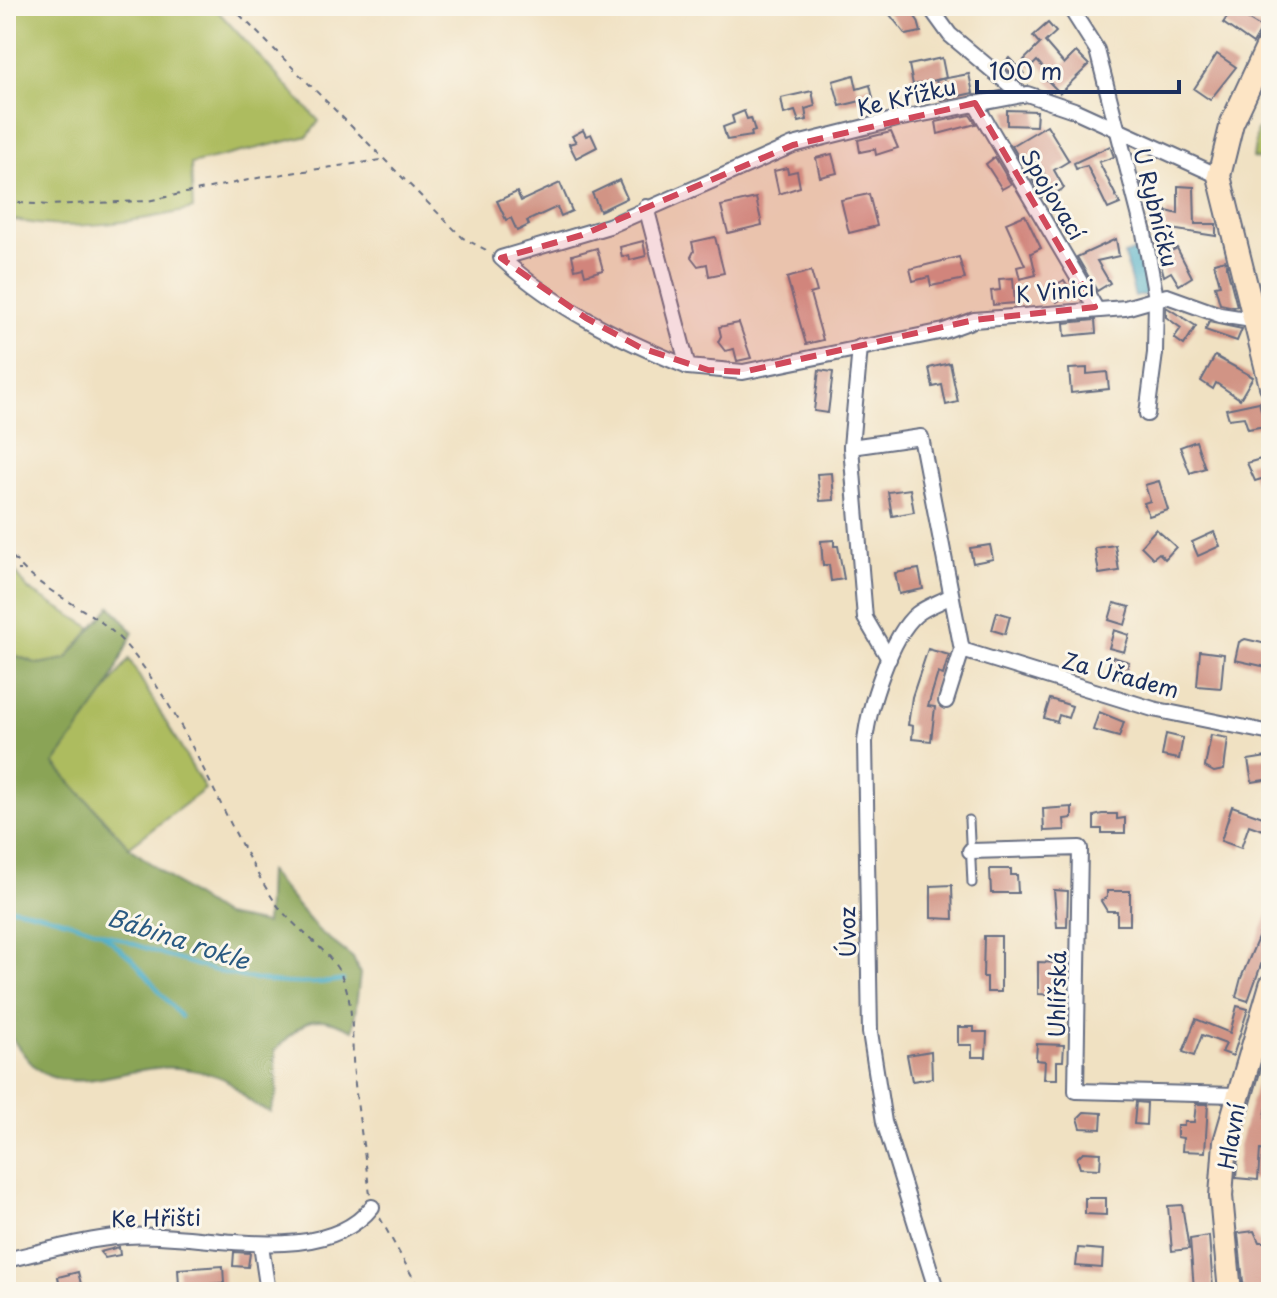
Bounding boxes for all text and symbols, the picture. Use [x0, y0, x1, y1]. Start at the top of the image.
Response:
scale bar [977, 44, 1179, 94]
text: 100 m [989, 52, 1062, 88]
street label: Ke Křížku [853, 69, 959, 123]
street label: Spojovací [1014, 142, 1095, 246]
street label: U Rybníčku [1126, 144, 1188, 270]
street label: K Vinici [1014, 270, 1096, 310]
street label: Za Úřadem [1059, 643, 1183, 705]
water label: Bábina rokle [104, 898, 255, 978]
street label: Úvoz [829, 906, 863, 958]
street label: Uhlířská [1039, 950, 1073, 1038]
street label: Hlavní [1208, 1099, 1252, 1172]
street label: Ke Hřišti [111, 1200, 201, 1234]

